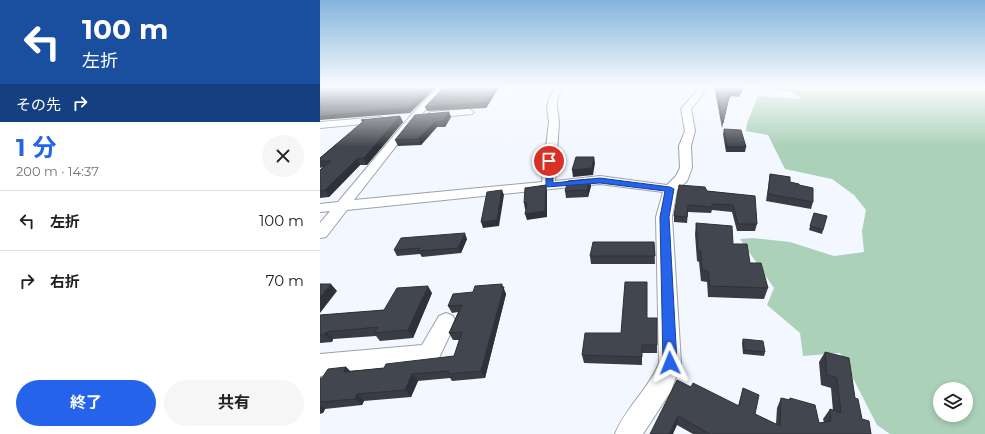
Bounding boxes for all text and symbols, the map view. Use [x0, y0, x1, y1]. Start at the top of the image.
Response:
text: 100 m [82, 12, 168, 46]
icon: left [16, 16, 68, 68]
text: 左折 [82, 50, 118, 72]
icon: right [69, 92, 91, 114]
text: その先 [16, 95, 61, 114]
text: 1 分 [16, 133, 56, 162]
button: close [262, 135, 304, 177]
pin [532, 144, 566, 178]
icon: arrive [538, 150, 560, 172]
text: 200 m · 14:37 [16, 163, 99, 179]
icon: left [16, 210, 38, 232]
text: 100 m [259, 211, 304, 230]
text: 左折 [50, 212, 80, 231]
icon: right [16, 270, 38, 292]
text: 70 m [266, 271, 304, 290]
text: 右折 [50, 272, 80, 291]
position arrow [649, 342, 691, 384]
button: 終了 [16, 380, 156, 426]
button: 共有 [164, 380, 304, 426]
map controls [933, 382, 973, 422]
button: layers [933, 382, 973, 422]

